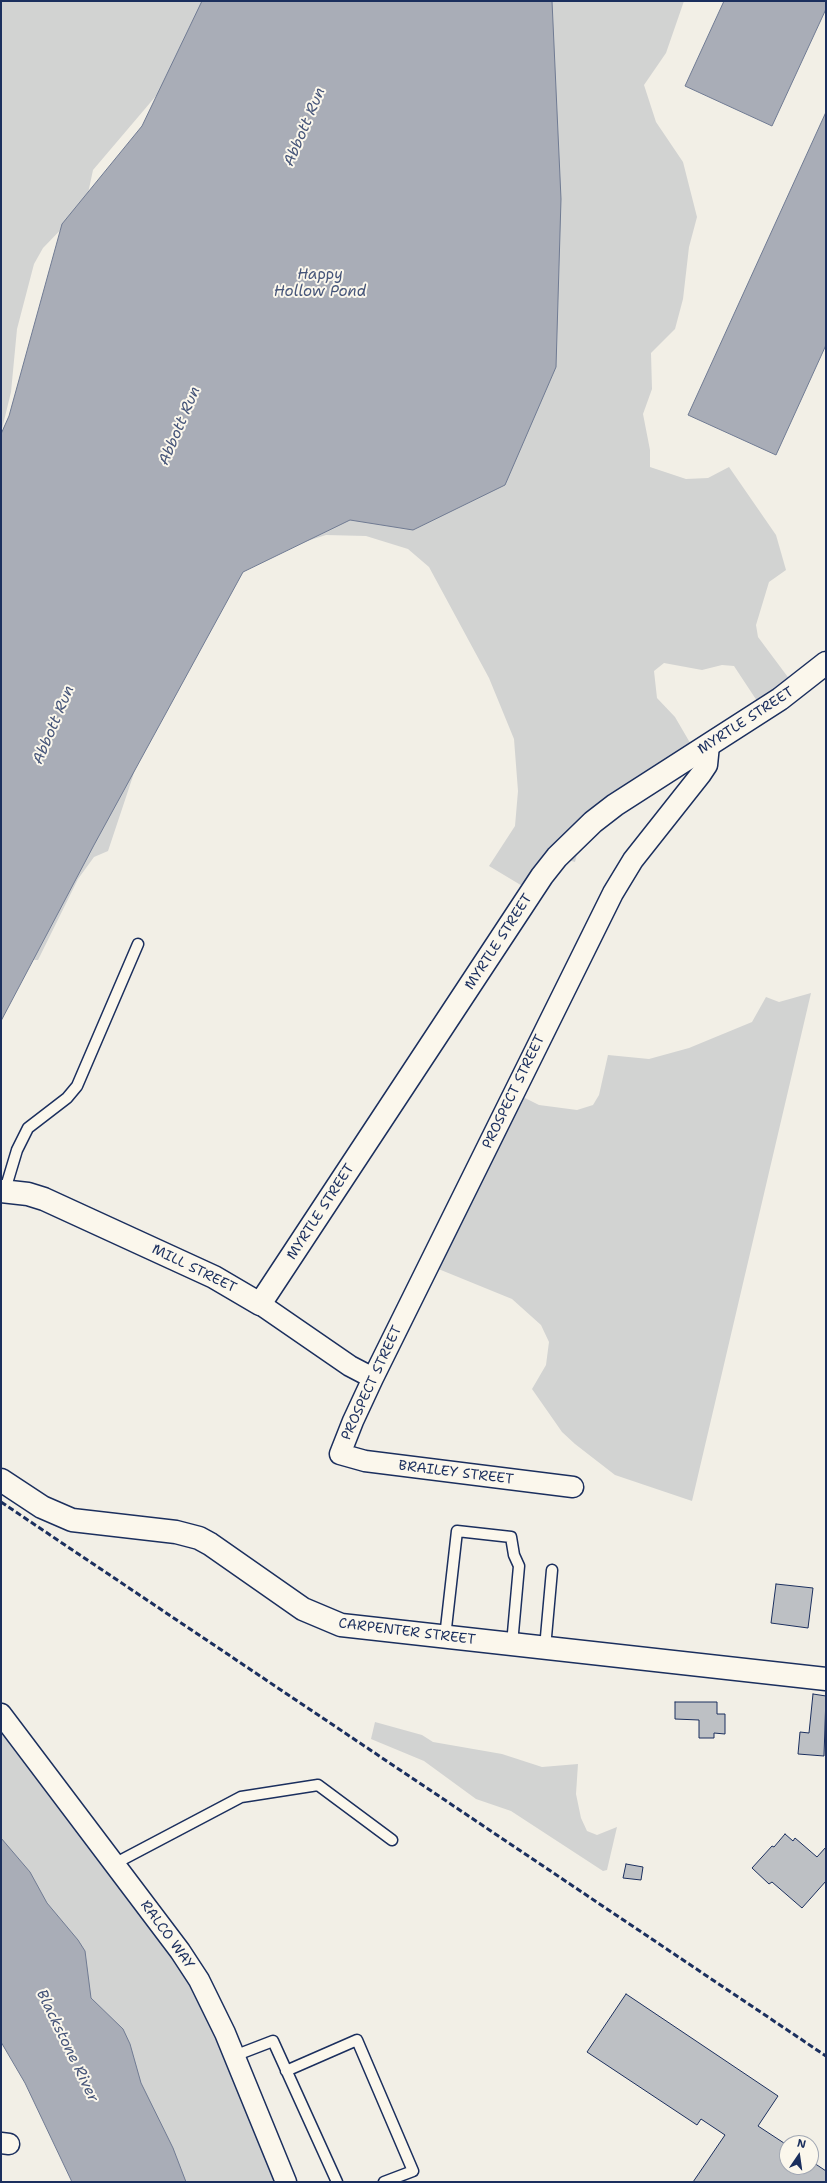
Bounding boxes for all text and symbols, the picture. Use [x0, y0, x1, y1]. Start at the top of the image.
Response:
water label: Abbott Run [280, 85, 330, 169]
water label: Happy Hollow Pond [274, 266, 366, 301]
water label: Abbott Run [155, 384, 205, 468]
water label: Abbott Run [29, 683, 79, 767]
street label: MYRTLE STREET [695, 684, 797, 758]
street label: MYRTLE STREET [462, 891, 536, 993]
street label: PROSPECT STREET [479, 1032, 549, 1152]
street label: MYRTLE STREET [284, 1161, 358, 1263]
street label: MILL STREET [149, 1241, 239, 1297]
street label: PROSPECT STREET [338, 1323, 406, 1443]
street label: BRAILEY STREET [397, 1458, 515, 1488]
street label: CARPENTER STREET [338, 1615, 476, 1649]
street label: RALCO WAY [136, 1897, 198, 1973]
water label: Blackstone River [32, 1987, 102, 2105]
north arrow [779, 2135, 819, 2175]
text: N [796, 2136, 808, 2152]

